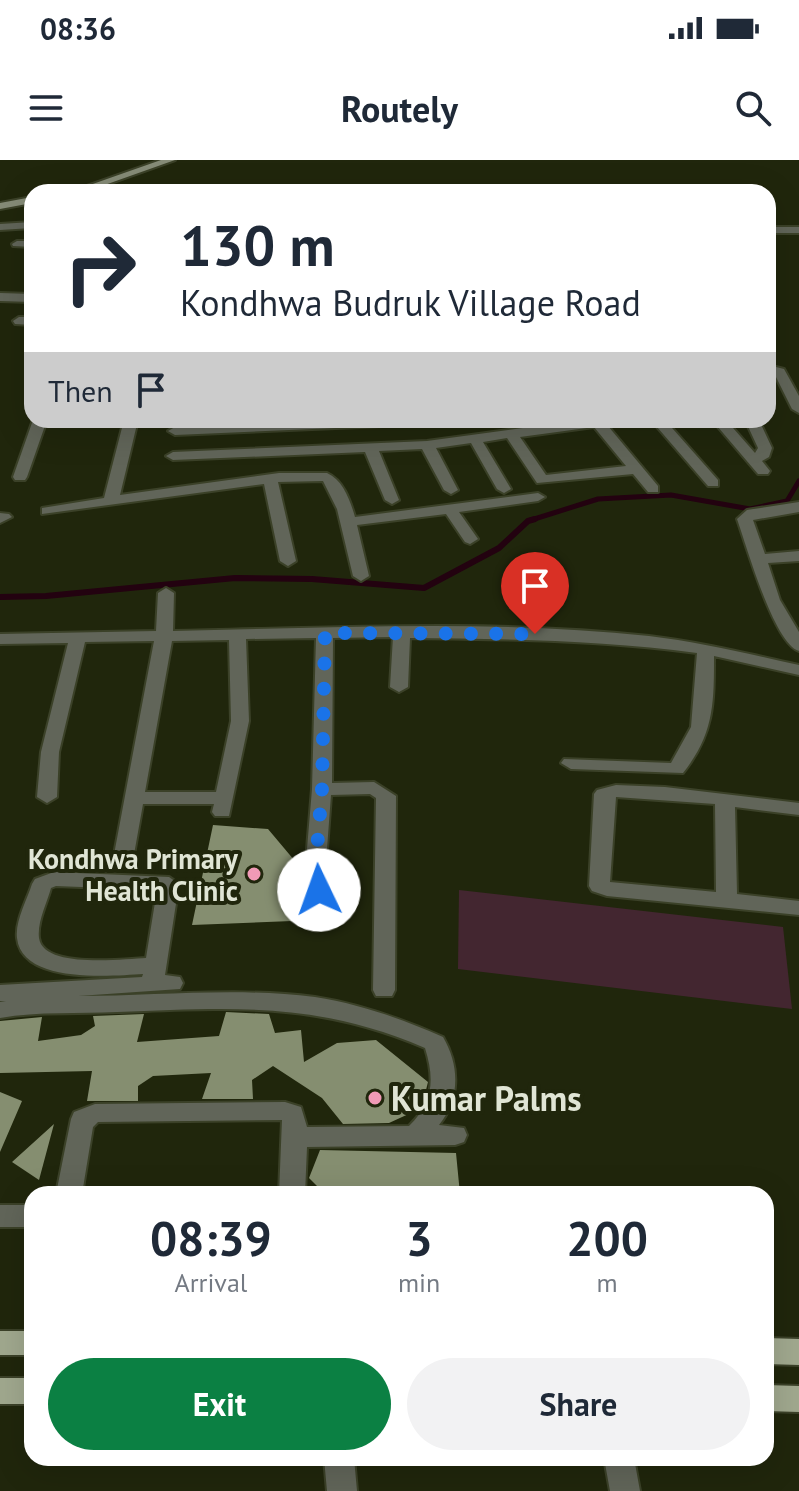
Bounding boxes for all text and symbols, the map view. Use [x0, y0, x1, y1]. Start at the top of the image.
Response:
text: 08:36 [40, 9, 116, 48]
text: Routely [341, 85, 458, 132]
icon: menu [24, 86, 68, 130]
icon: search [731, 86, 775, 130]
text: 130 m [180, 209, 335, 281]
icon: right [48, 216, 152, 320]
text: Kondhwa Budruk Village Road [180, 279, 641, 326]
icon: arrive [129, 368, 173, 412]
text: Then [48, 371, 113, 410]
pin [501, 552, 569, 634]
icon: arrive [513, 564, 557, 608]
place label: Kondhwa Primary Health Clinic [28, 840, 239, 909]
position arrow [277, 848, 361, 932]
marker: Kondhwa Primary Health Clinic [245, 865, 263, 883]
place label: Kumar Palms [391, 1076, 582, 1120]
marker: Kumar Palms [366, 1089, 384, 1107]
text: 08:39 [150, 1207, 272, 1269]
text: 3 [405, 1207, 433, 1269]
text: 200 [566, 1207, 648, 1269]
text: Arrival [175, 1266, 247, 1299]
text: min [398, 1266, 440, 1299]
text: m [597, 1266, 618, 1299]
button: Exit [48, 1358, 391, 1450]
button: Share [407, 1358, 750, 1450]

